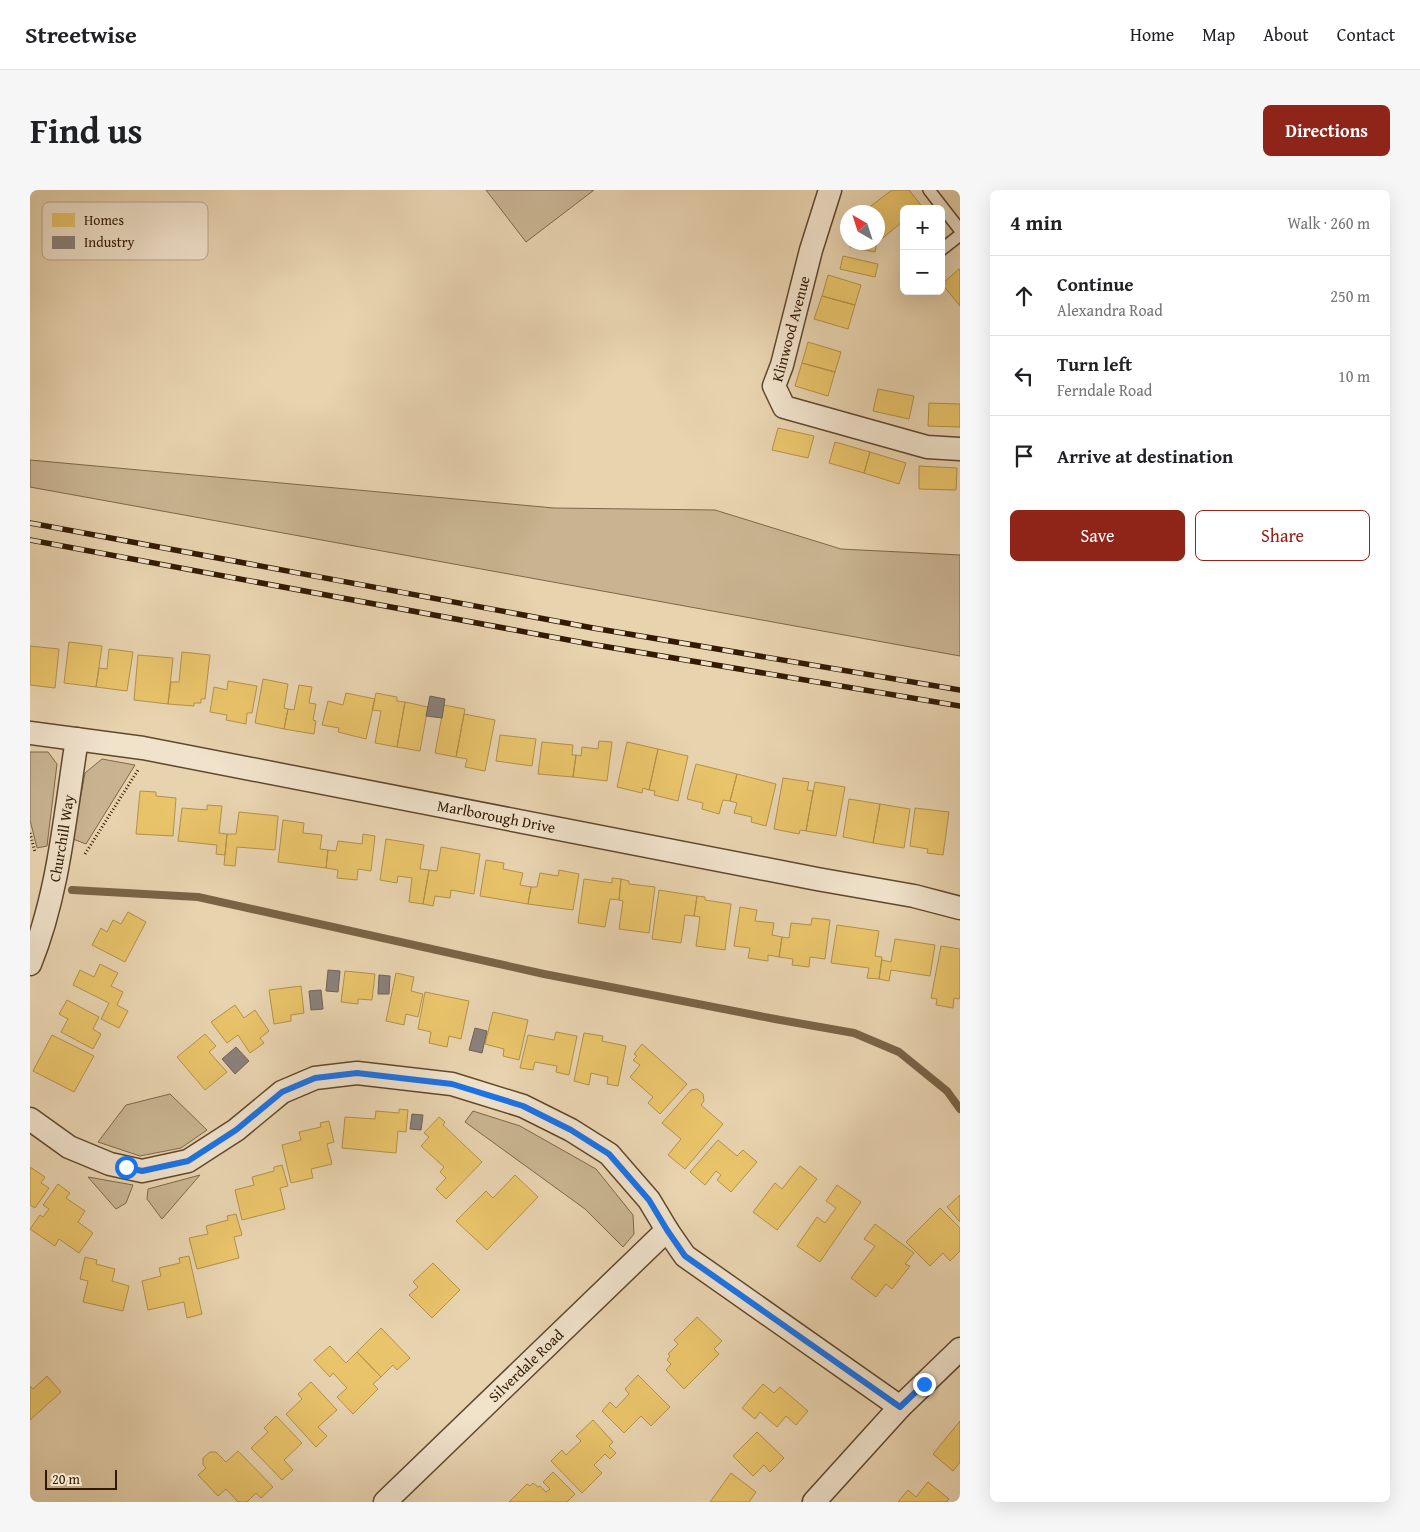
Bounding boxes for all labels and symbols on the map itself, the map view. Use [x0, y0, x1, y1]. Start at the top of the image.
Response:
legend [42, 202, 208, 260]
north arrow [840, 205, 885, 250]
text: Homes [84, 210, 124, 230]
text: Industry [84, 232, 134, 252]
street label: Klinwood Avenue [766, 274, 815, 384]
street label: Churchill Way [44, 793, 79, 884]
street label: Marlborough Drive [436, 794, 557, 838]
route start [115, 1156, 138, 1179]
street label: Silverdale Road [483, 1324, 568, 1407]
route end [913, 1373, 936, 1396]
scale bar [45, 1467, 118, 1490]

